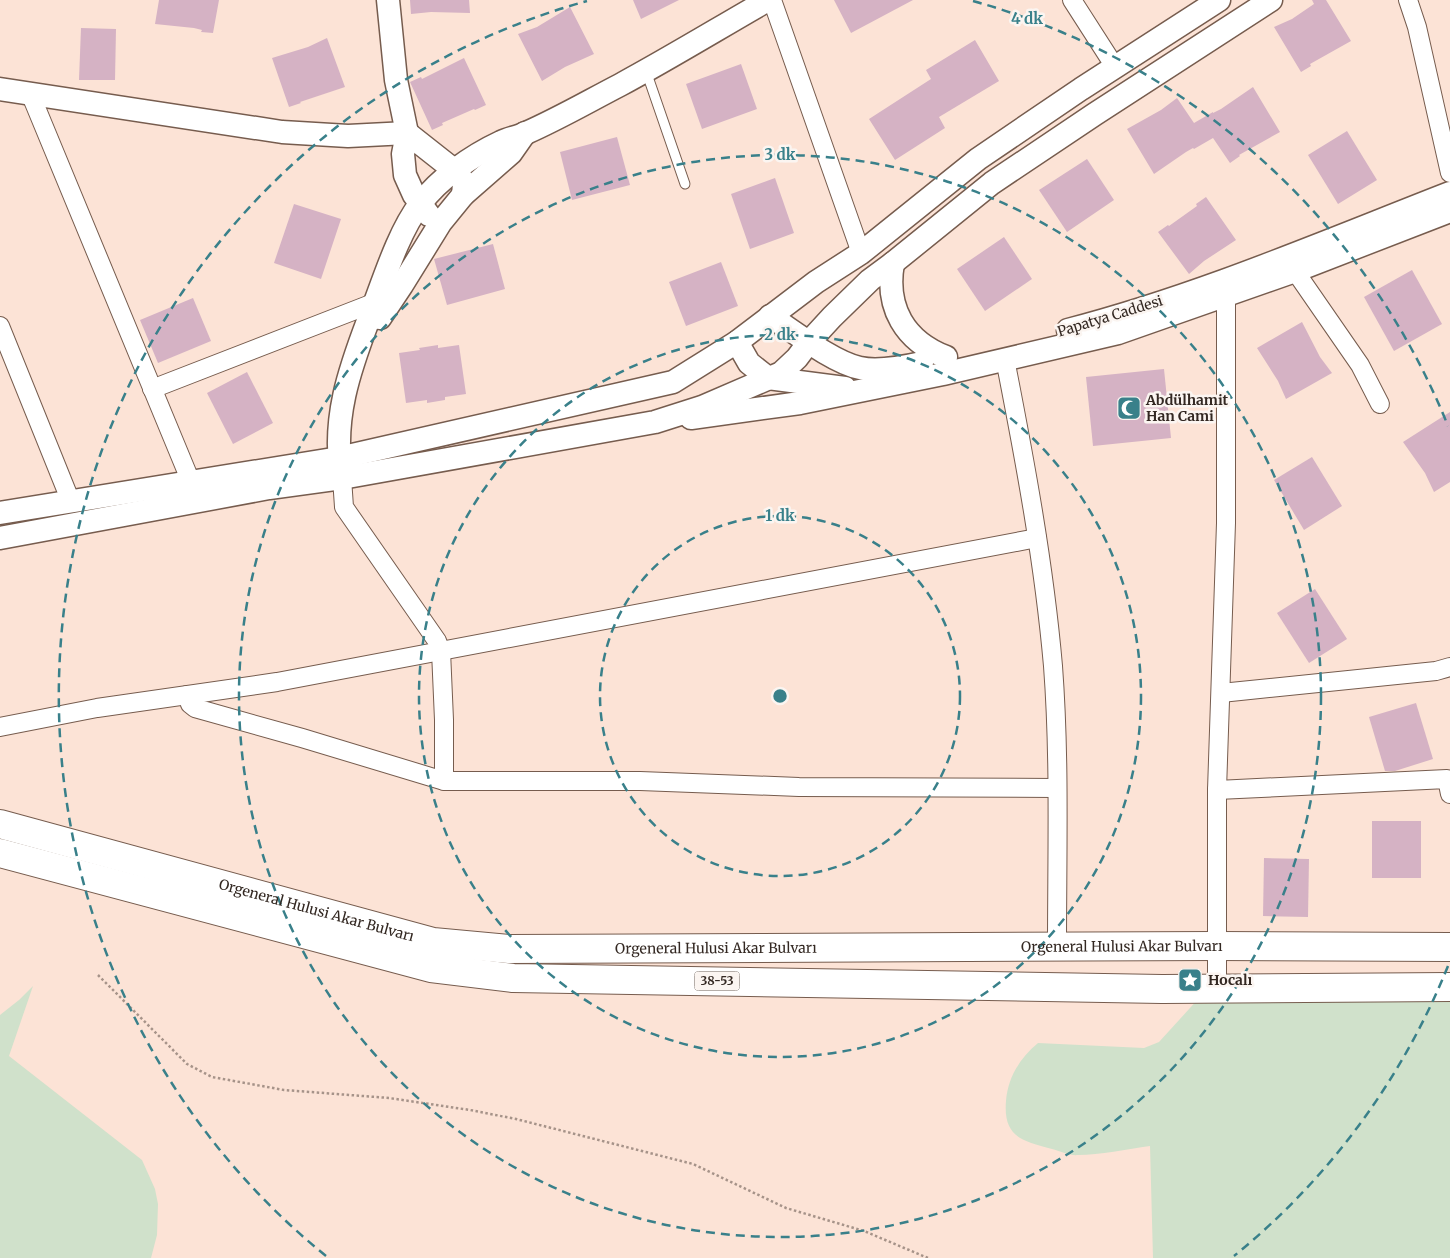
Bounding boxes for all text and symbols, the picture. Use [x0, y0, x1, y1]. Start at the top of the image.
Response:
text: 4 dk [1011, 9, 1043, 28]
text: 3 dk [764, 145, 796, 164]
street label: Papatya Caddesi [1055, 291, 1165, 341]
text: 2 dk [764, 325, 796, 344]
place label: Abdülhamit Han Cami [1145, 391, 1229, 425]
mosque icon: Abdülhamit Han Cami [1116, 395, 1142, 421]
text: 1 dk [765, 506, 795, 525]
centre of rings [771, 687, 789, 705]
street label: Orgeneral Hulusi Akar Bulvarı [217, 875, 417, 946]
street label: Orgeneral Hulusi Akar Bulvarı [1021, 937, 1223, 956]
street label: Orgeneral Hulusi Akar Bulvarı [615, 939, 817, 958]
place icon: Hocalı [1177, 967, 1203, 993]
road number: 38-53 [694, 971, 740, 990]
place label: Hocalı [1208, 971, 1252, 989]

